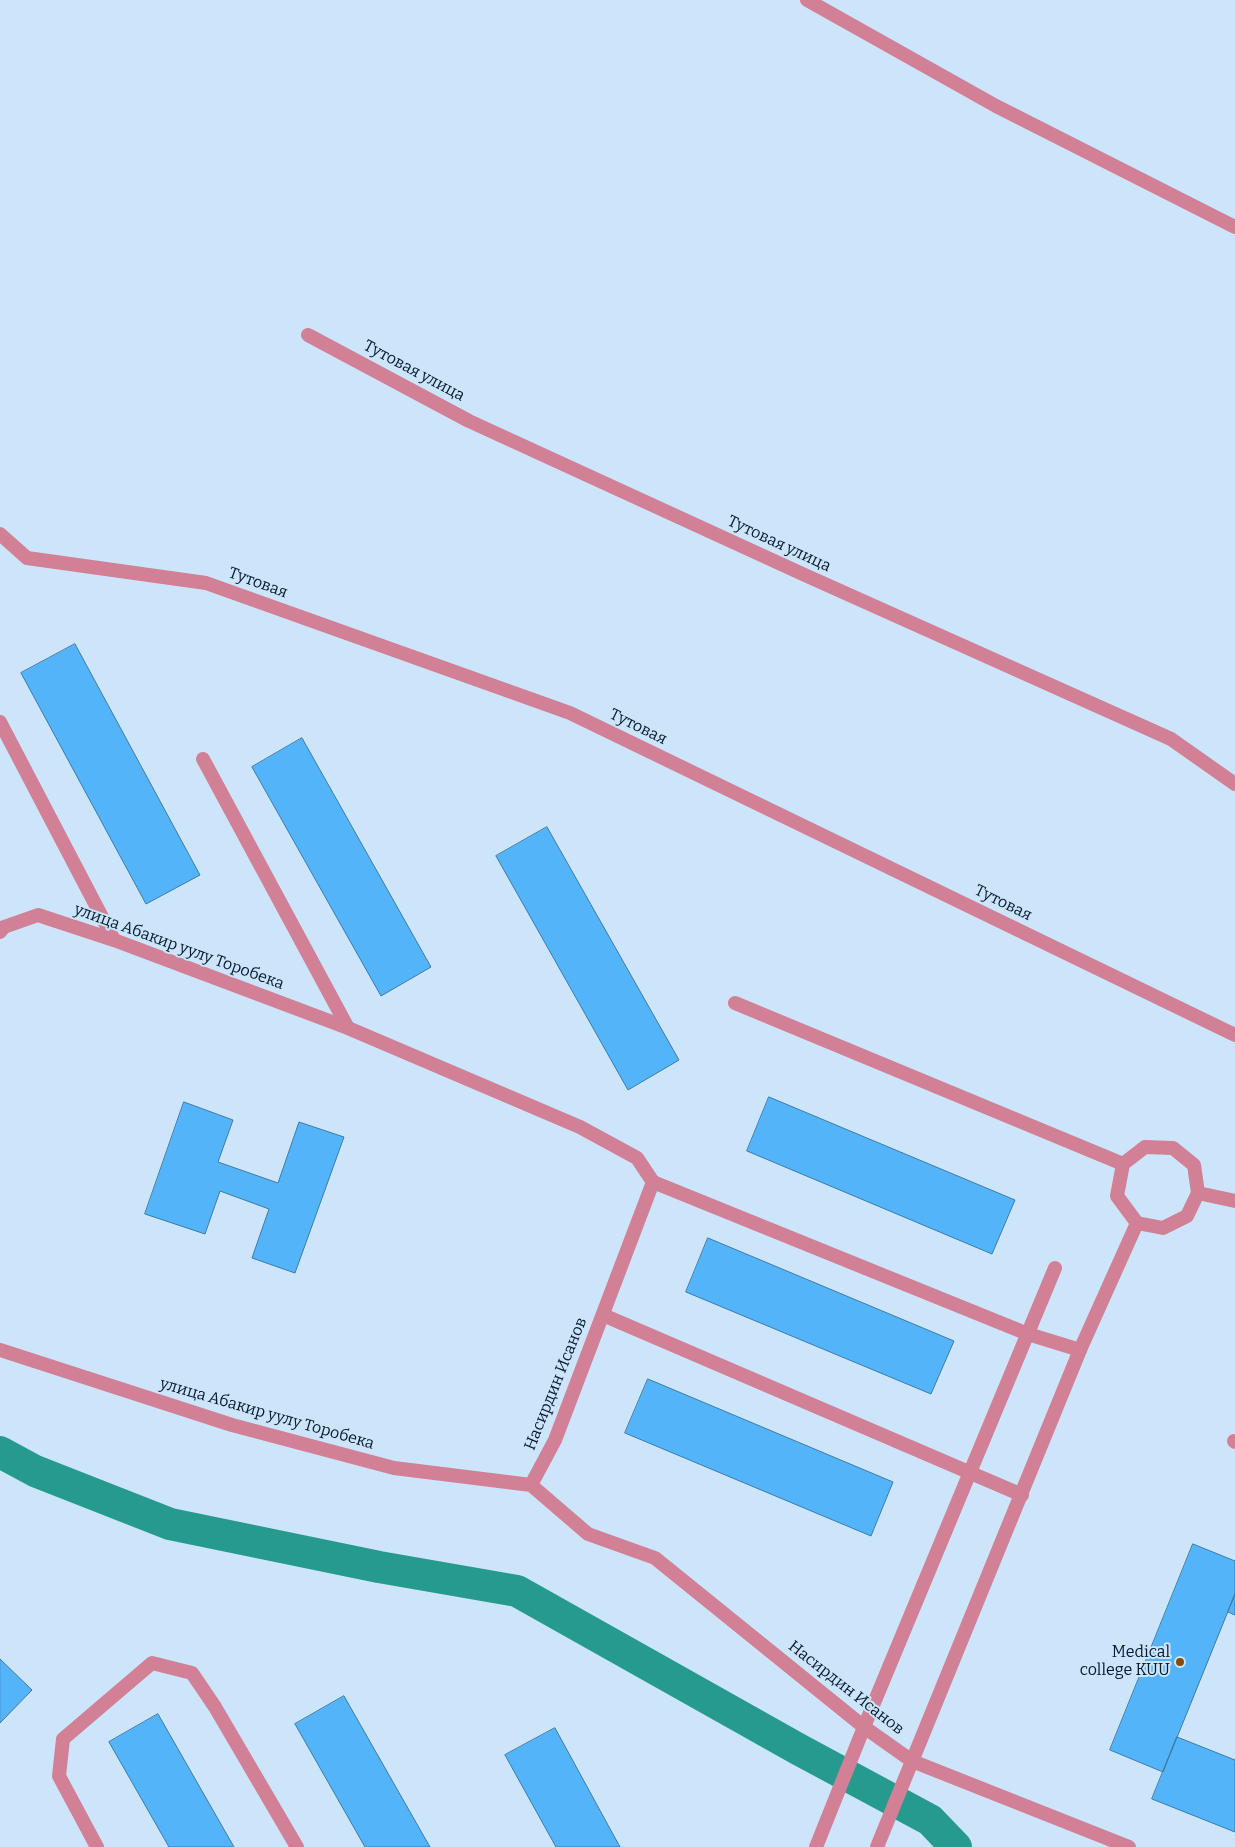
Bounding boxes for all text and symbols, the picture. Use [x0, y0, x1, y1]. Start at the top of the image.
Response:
street label: Тутовая улица [360, 336, 468, 406]
street label: Тутовая улица [724, 512, 834, 576]
street label: Тутовая [226, 563, 290, 603]
street label: Тутовая [606, 705, 670, 749]
street label: Тутовая [971, 881, 1035, 925]
street label: улица Абакир уулу Торобека [71, 900, 287, 994]
street label: Насирдин Исанов [521, 1315, 591, 1453]
street label: улица Абакир уулу Торобека [158, 1374, 376, 1454]
street label: Насирдин Исанов [784, 1637, 908, 1739]
place label: Medical college KUU [1080, 1643, 1170, 1681]
marker: Medical college KUU [1174, 1656, 1186, 1668]

